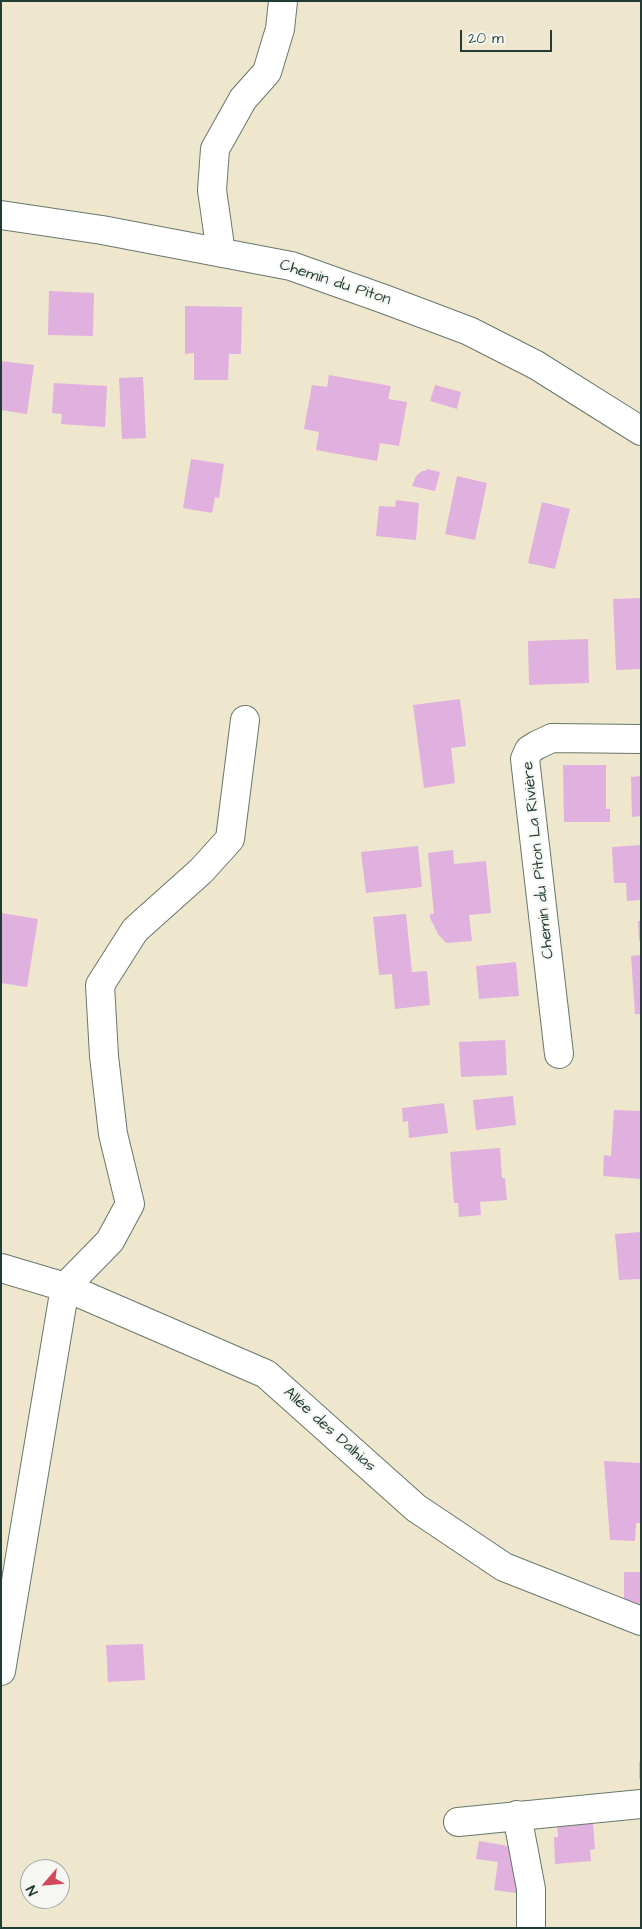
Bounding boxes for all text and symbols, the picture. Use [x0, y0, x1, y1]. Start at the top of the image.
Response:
scale bar [462, 20, 554, 52]
text: 20 m [468, 28, 504, 49]
street label: Chemin du Piton [277, 256, 393, 310]
street label: Chemin du Piton La Rivière [519, 760, 559, 960]
street label: Allée des Dalhias [279, 1383, 379, 1477]
north arrow [20, 1859, 70, 1909]
text: N [22, 1882, 43, 1899]

